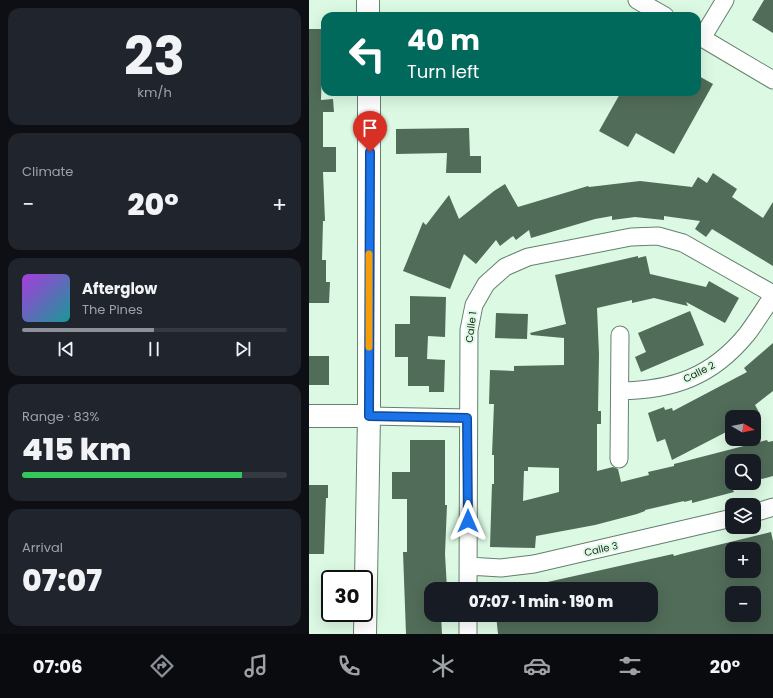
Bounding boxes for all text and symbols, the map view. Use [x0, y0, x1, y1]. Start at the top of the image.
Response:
text: 23 [124, 20, 185, 93]
text: 40 m [407, 21, 480, 60]
icon: left [341, 28, 393, 80]
text: Turn left [407, 59, 479, 84]
text: km/h [137, 83, 172, 102]
pin [353, 111, 387, 152]
icon: arrive [359, 117, 381, 139]
text: Climate [22, 162, 73, 181]
text: 20° [127, 183, 179, 226]
text: − [22, 189, 34, 220]
text: + [272, 189, 287, 220]
text: Afterglow [82, 278, 157, 299]
text: The Pines [82, 300, 143, 319]
street label: Calle 1 [462, 310, 480, 344]
icon: previous [55, 338, 77, 360]
icon: pause [143, 338, 165, 360]
icon: next [232, 338, 254, 360]
street label: Calle 2 [680, 357, 718, 386]
text: Range · 83% [22, 407, 99, 426]
north arrow [725, 410, 761, 446]
map controls [725, 410, 761, 622]
text: 415 km [22, 428, 131, 471]
button: search [725, 454, 761, 490]
button: layers [725, 498, 761, 534]
position arrow [447, 500, 489, 542]
text: Arrival [22, 538, 63, 557]
street label: Calle 3 [583, 538, 619, 560]
button: + [725, 542, 761, 578]
text: 07:07 [22, 559, 102, 602]
speed limit sign: 30 [321, 570, 373, 622]
button: − [725, 586, 761, 622]
text: 07:07 · 1 min · 190 m [469, 591, 613, 612]
icon: directions [148, 652, 176, 680]
icon: music [242, 652, 270, 680]
icon: phone [335, 652, 363, 680]
icon: climate [429, 652, 457, 680]
icon: car [523, 652, 551, 680]
icon: filters [616, 652, 644, 680]
text: 07:06 [33, 654, 82, 679]
text: 20° [710, 654, 740, 679]

